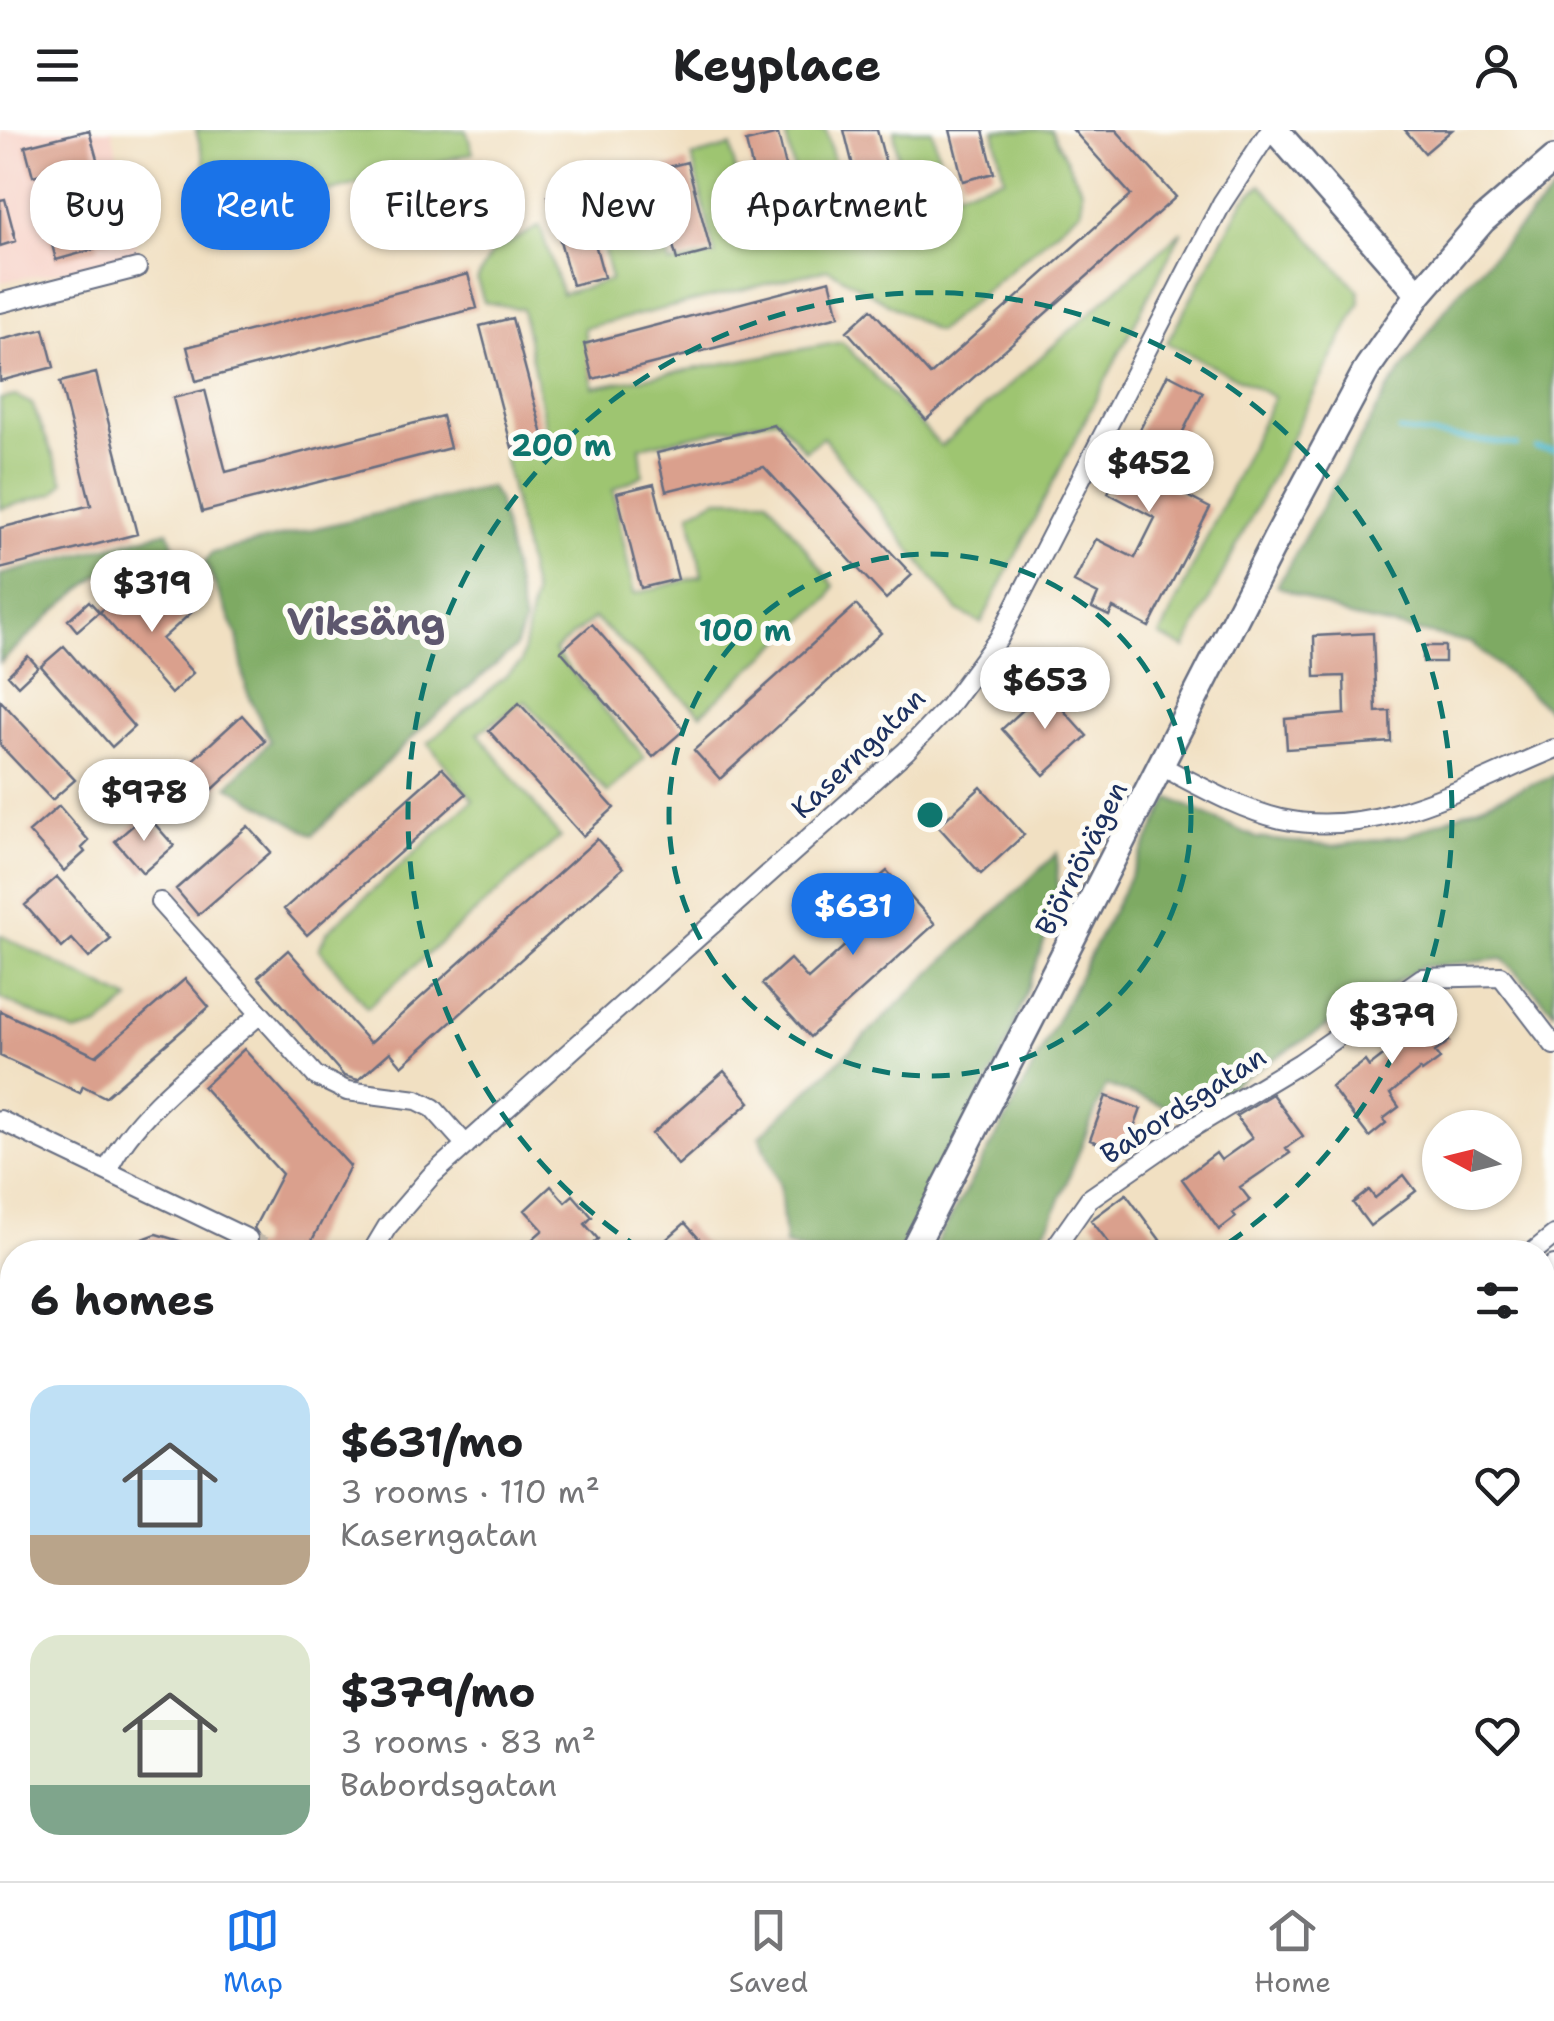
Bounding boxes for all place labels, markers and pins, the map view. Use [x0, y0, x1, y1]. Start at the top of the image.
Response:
pin: $452 [1090, 430, 1208, 515]
pin: $319 [93, 550, 211, 635]
pin: $653 [986, 647, 1104, 732]
pin: $978 [85, 759, 203, 844]
centre of rings [912, 797, 948, 833]
pin: $631 [794, 873, 912, 958]
pin: $379 [1333, 982, 1451, 1067]

